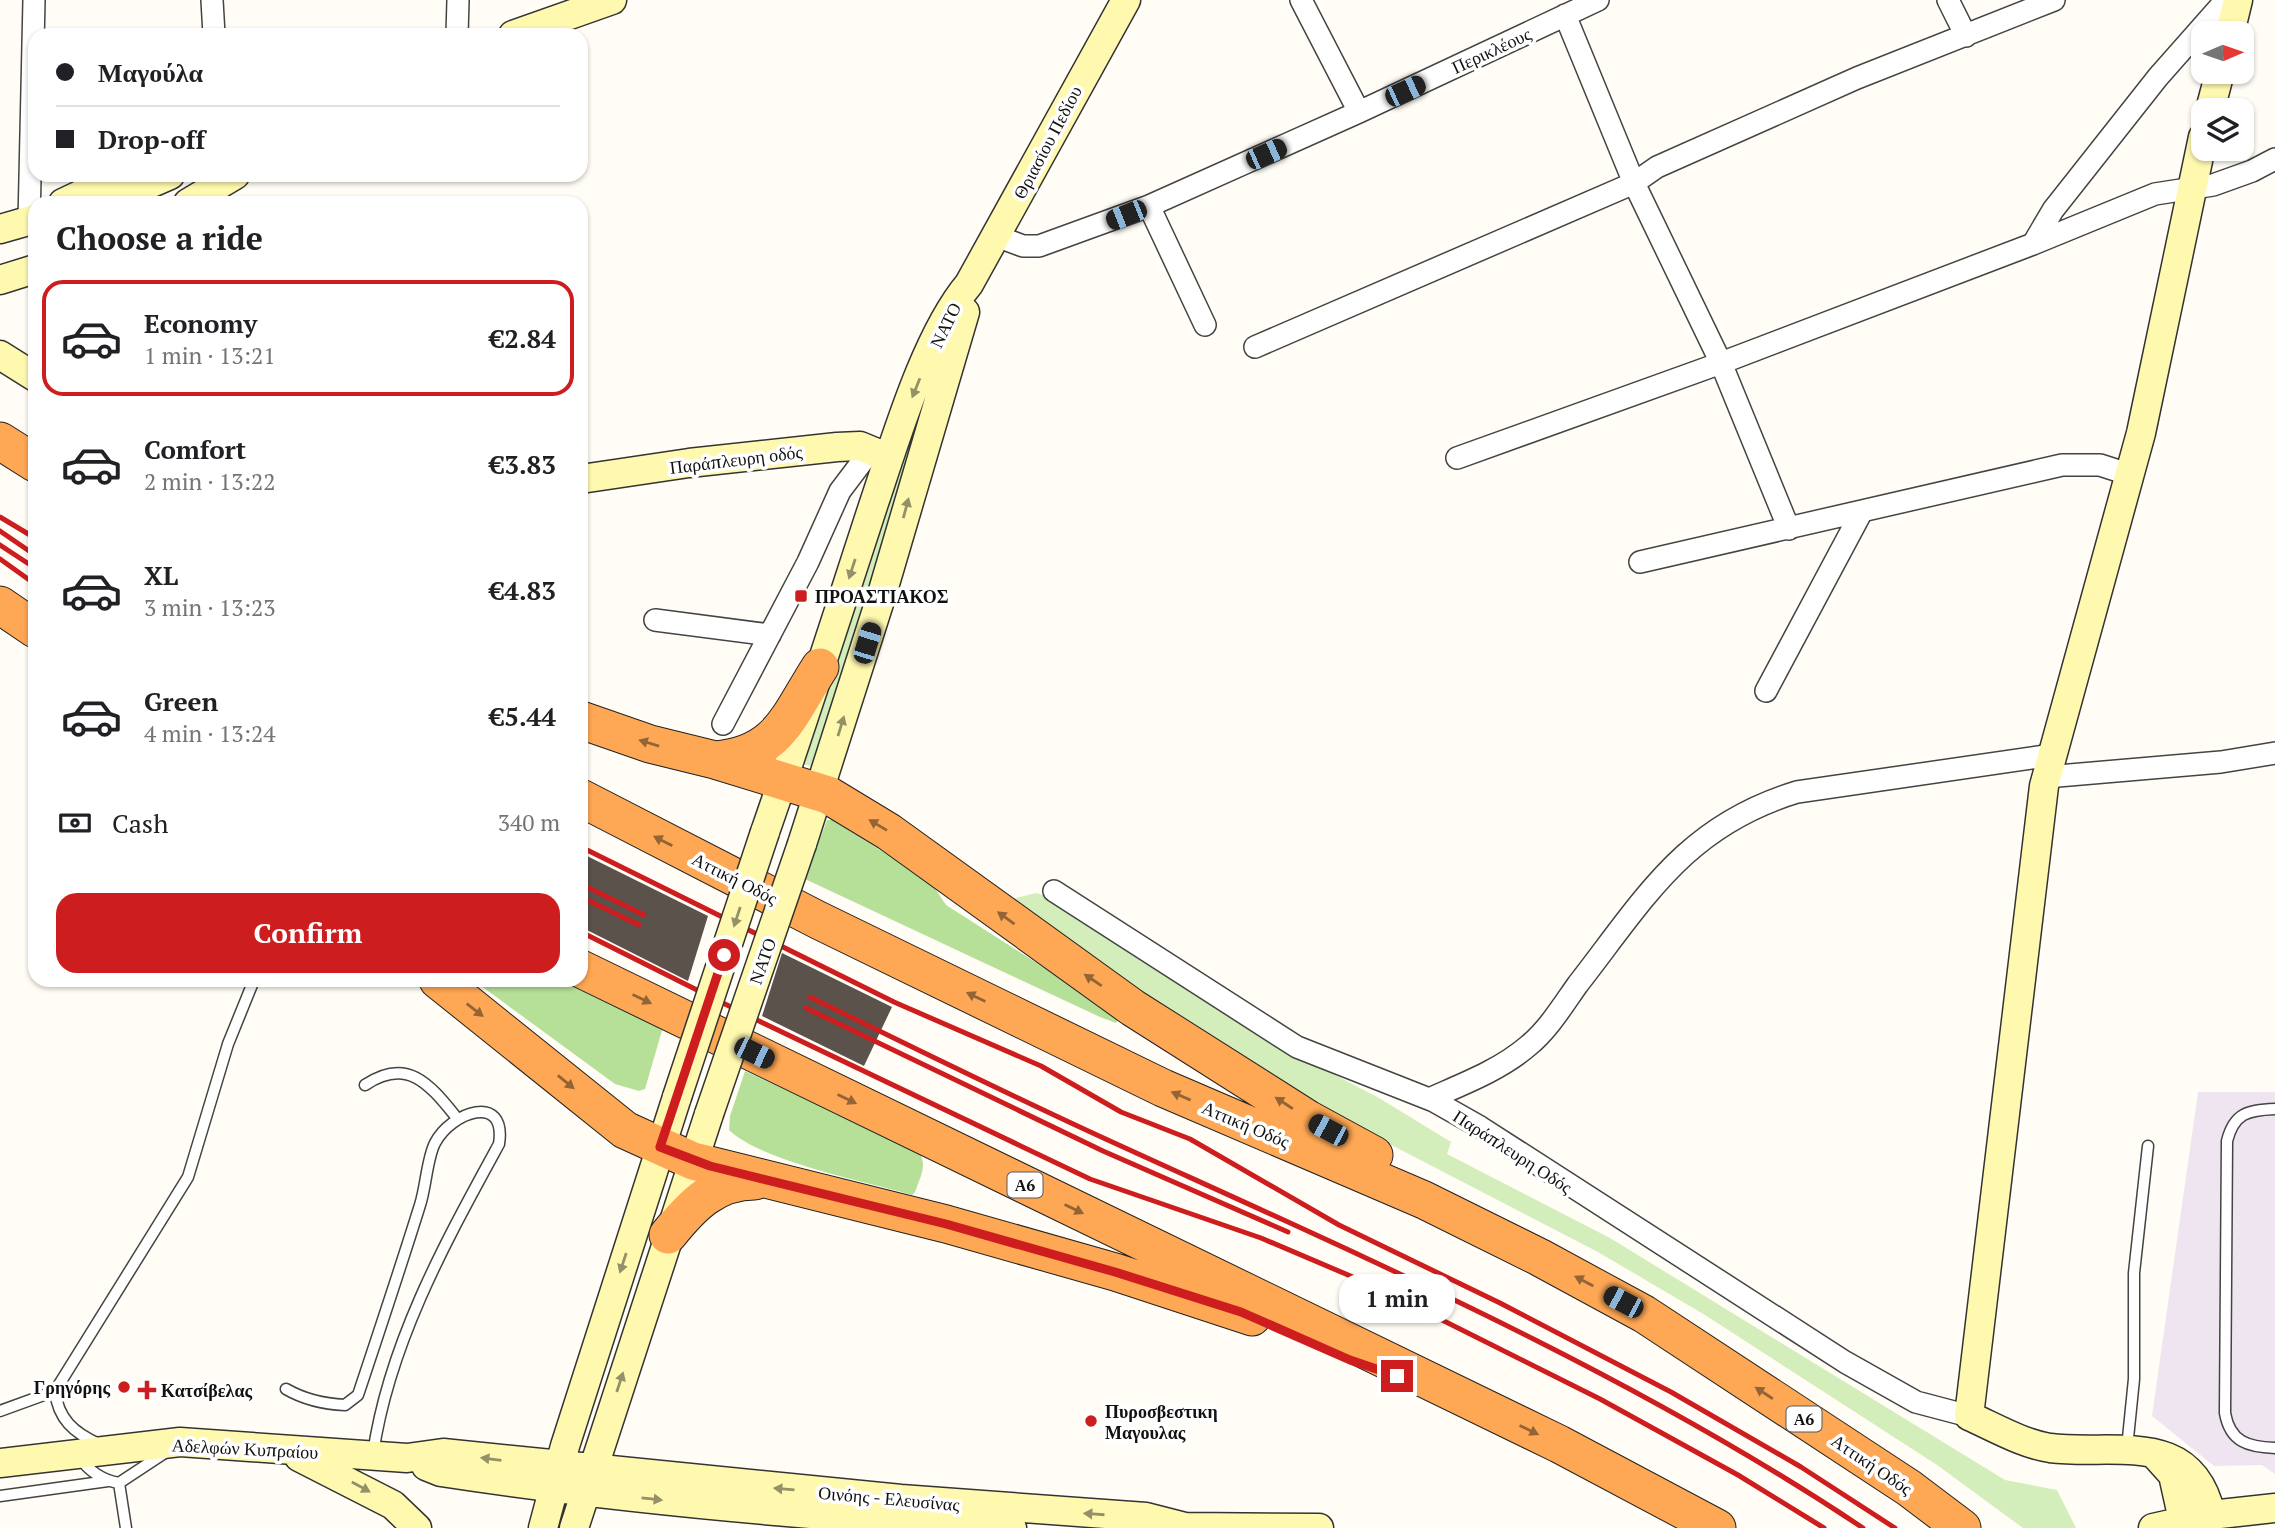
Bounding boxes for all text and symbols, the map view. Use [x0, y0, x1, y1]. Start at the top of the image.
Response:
street label: Περικλέους [1448, 21, 1534, 79]
north arrow [2191, 21, 2254, 84]
map controls [2191, 21, 2254, 161]
text: Μαγούλα [98, 55, 203, 89]
car [1382, 73, 1429, 109]
street label: Θριασίου Πεδίου [1007, 81, 1087, 203]
button: layers [2191, 98, 2254, 161]
text: Drop-off [98, 122, 205, 156]
car [1243, 136, 1290, 172]
car [1103, 197, 1150, 233]
text: Choose a ride [56, 217, 263, 259]
street label: ΝΑΤΟ [924, 298, 966, 352]
text: Economy [144, 306, 257, 340]
icon: car [60, 307, 123, 370]
text: €2.84 [490, 321, 556, 355]
text: 1 min · 13:21 [144, 340, 276, 371]
one-way arrow [910, 377, 921, 398]
text: Comfort [144, 432, 246, 466]
icon: car [60, 433, 123, 496]
street label: Παράπλευρη οδός [668, 439, 804, 479]
text: €3.83 [490, 447, 556, 481]
text: 2 min · 13:22 [144, 466, 276, 497]
one-way arrow [901, 497, 912, 519]
text: XL [144, 558, 178, 592]
icon: car [60, 559, 123, 622]
one-way arrow [846, 559, 857, 580]
text: €4.83 [490, 573, 556, 607]
place label: ΠΡΟΑΣΤΙΑΚΟΣ [815, 584, 948, 608]
marker: ΠΡΟΑΣΤΙΑΚΟΣ [793, 588, 809, 604]
text: 3 min · 13:23 [144, 592, 276, 623]
car [851, 620, 884, 666]
text: Green [144, 684, 218, 718]
icon: car [60, 685, 123, 748]
text: €5.44 [490, 699, 556, 733]
one-way arrow [836, 716, 846, 737]
text: 4 min · 13:24 [144, 718, 276, 749]
one-way arrow [638, 738, 659, 748]
icon: cash [56, 804, 94, 842]
text: Cash [112, 806, 168, 840]
text: 340 m [498, 807, 560, 838]
one-way arrow [868, 819, 887, 832]
one-way arrow [653, 836, 673, 847]
street label: Αττική Οδός [688, 846, 782, 910]
button: Confirm [56, 893, 560, 973]
one-way arrow [731, 906, 742, 927]
one-way arrow [997, 912, 1015, 926]
street label: ΝΑΤΟ [743, 935, 781, 987]
route start [708, 939, 740, 971]
one-way arrow [1083, 974, 1102, 987]
one-way arrow [966, 992, 986, 1003]
one-way arrow [632, 994, 652, 1005]
one-way arrow [466, 1002, 484, 1017]
car [731, 1034, 778, 1072]
one-way arrow [557, 1075, 575, 1090]
one-way arrow [1171, 1090, 1191, 1102]
one-way arrow [837, 1093, 857, 1104]
street label: Αττική Οδός [1199, 1095, 1293, 1153]
one-way arrow [1274, 1097, 1293, 1110]
street label: Παράπλευρη Οδός [1449, 1103, 1577, 1199]
car [1305, 1111, 1352, 1149]
road number: Α6 [1007, 1172, 1042, 1198]
one-way arrow [1064, 1203, 1084, 1214]
one-way arrow [618, 1253, 628, 1274]
callout: 1 min [1339, 1274, 1455, 1324]
one-way arrow [1574, 1275, 1594, 1287]
text: 1 min [1366, 1283, 1428, 1314]
car [1600, 1283, 1647, 1321]
route end [1381, 1360, 1413, 1392]
one-way arrow [615, 1372, 626, 1393]
place label: Γρηγόρης [34, 1375, 110, 1399]
place label: Κατσίβελας [161, 1378, 252, 1402]
marker: Γρηγόρης [116, 1379, 132, 1395]
marker: Κατσίβελας [139, 1382, 155, 1398]
one-way arrow [1755, 1386, 1773, 1400]
place label: Πυροσβεστικη Μαγουλας [1105, 1399, 1218, 1444]
road number: Α6 [1786, 1406, 1822, 1432]
marker: Πυροσβεστικη Μαγουλας [1083, 1413, 1099, 1429]
one-way arrow [1519, 1424, 1540, 1435]
street label: Αττική Οδός [1827, 1428, 1917, 1500]
street label: Αδελφών Κυπραίου [171, 1432, 319, 1464]
one-way arrow [480, 1454, 502, 1465]
street label: Οινόης - Ελευσίνας [817, 1480, 961, 1516]
one-way arrow [351, 1481, 370, 1493]
one-way arrow [773, 1483, 795, 1494]
one-way arrow [641, 1494, 663, 1505]
one-way arrow [1083, 1508, 1105, 1519]

